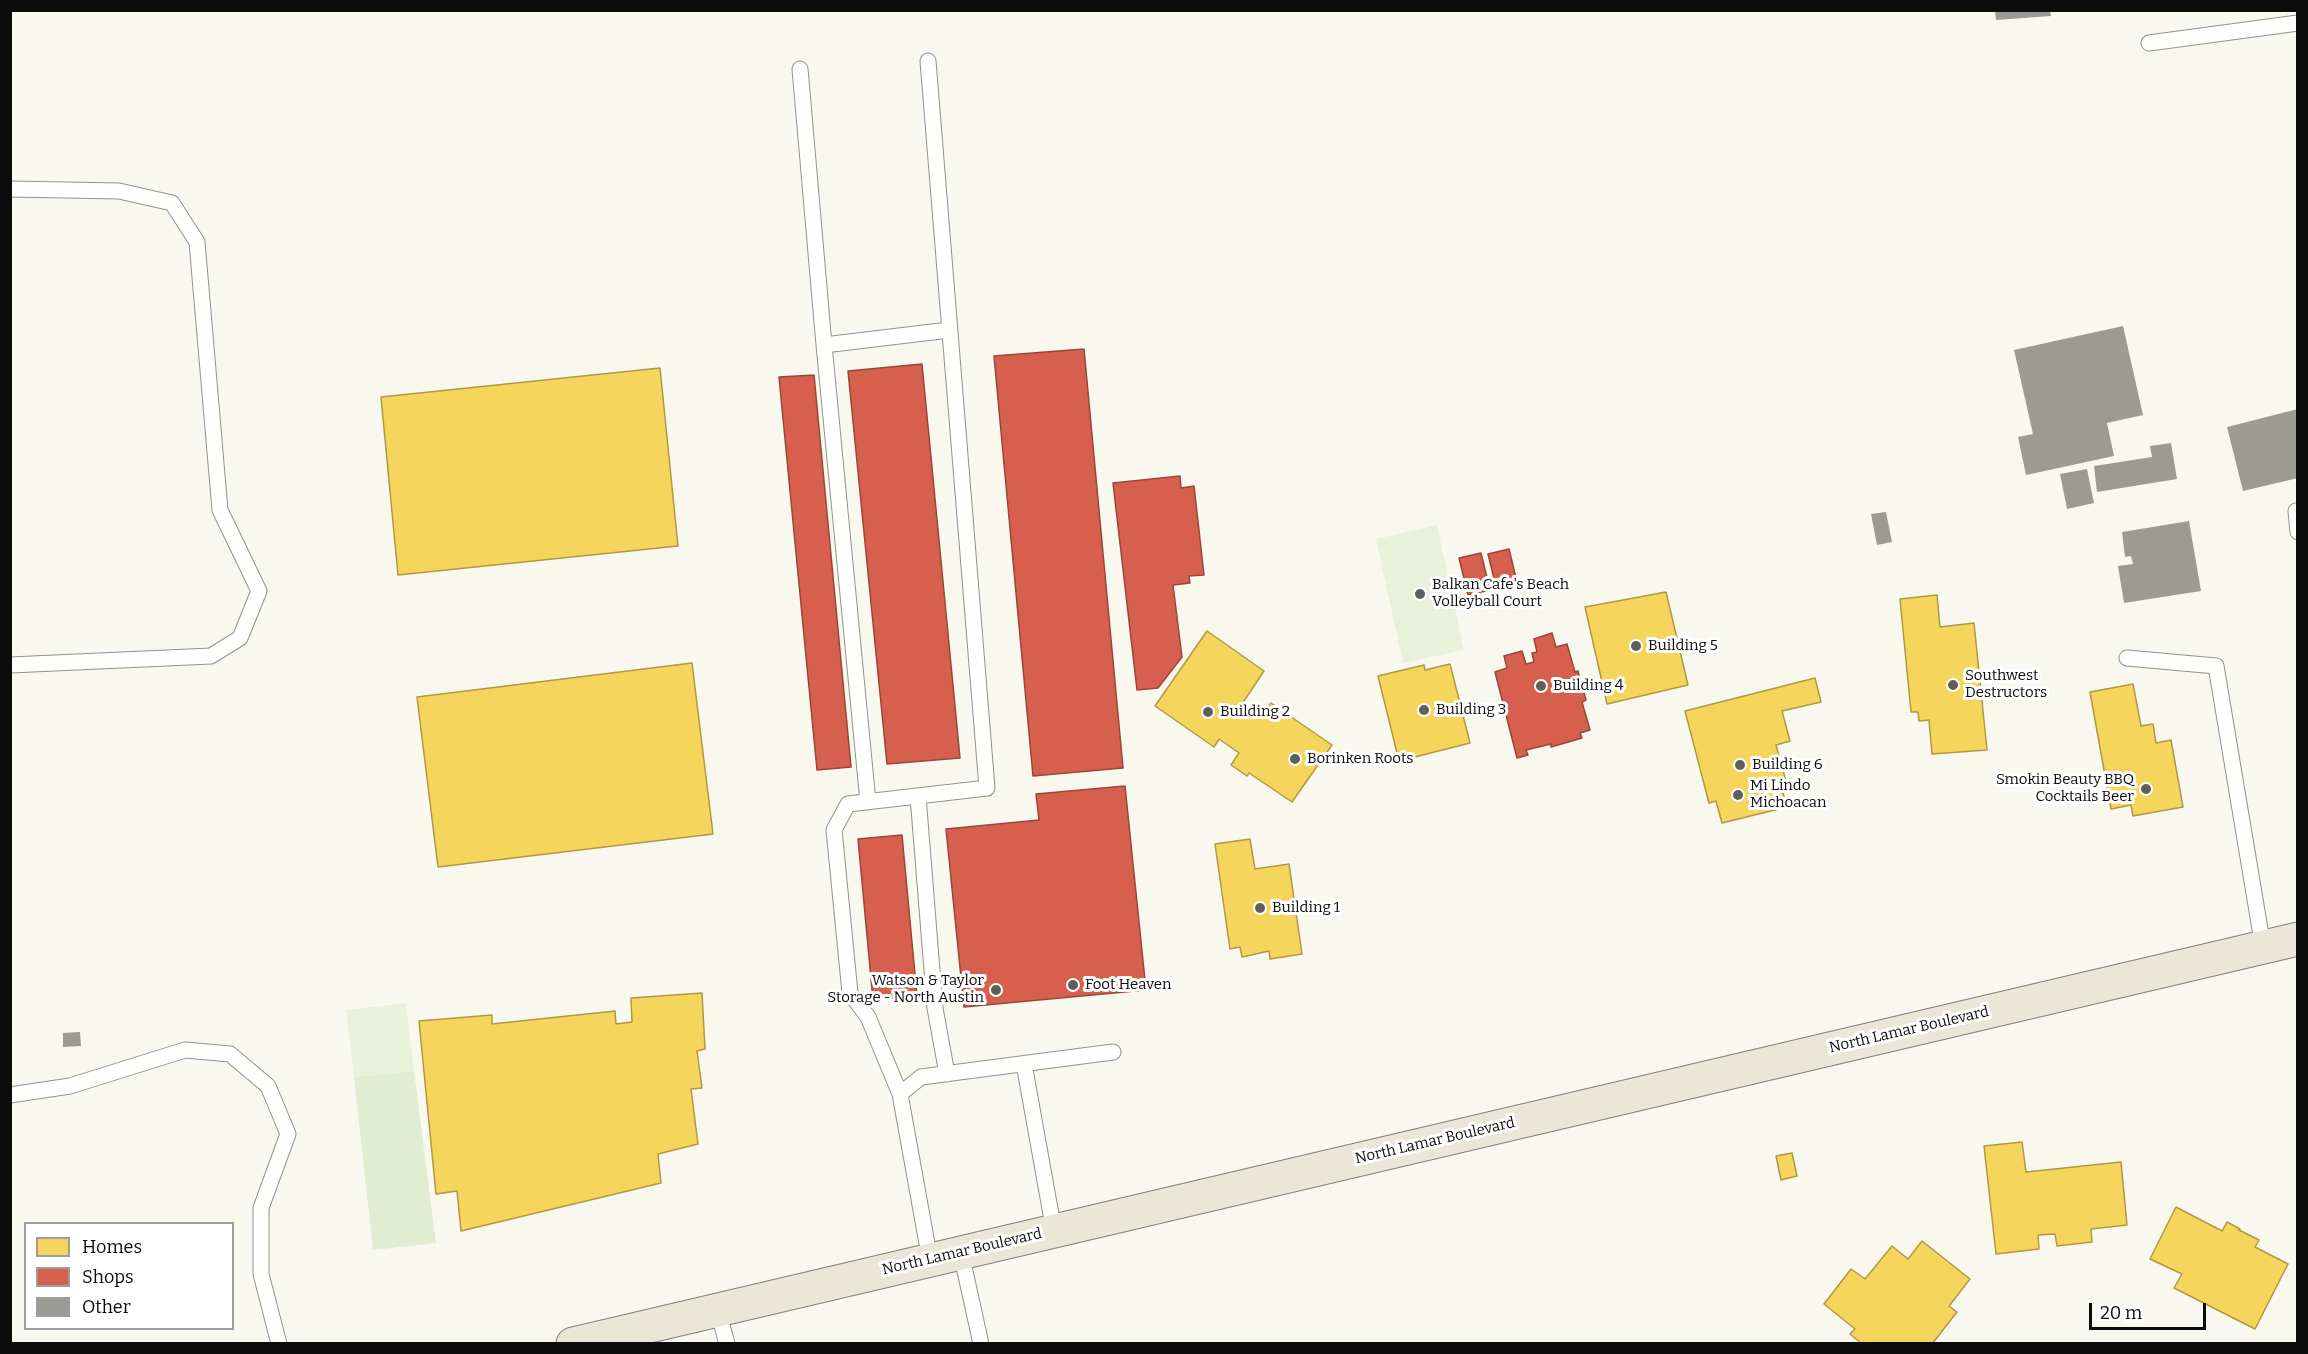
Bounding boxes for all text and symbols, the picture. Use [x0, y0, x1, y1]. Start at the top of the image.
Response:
place label: Balkan Cafe's Beach Volleyball Court [1432, 576, 1569, 611]
marker: Balkan Cafe's Beach Volleyball Court [1413, 587, 1427, 601]
place label: Building 5 [1648, 637, 1718, 655]
marker: Building 5 [1629, 639, 1643, 653]
place label: Southwest Destructors [1965, 667, 2047, 702]
place label: Building 4 [1553, 677, 1624, 695]
marker: Southwest Destructors [1946, 678, 1960, 692]
marker: Building 4 [1534, 679, 1548, 693]
place label: Building 3 [1436, 701, 1506, 719]
place label: Building 2 [1220, 703, 1290, 721]
marker: Building 3 [1417, 703, 1431, 717]
marker: Building 2 [1201, 705, 1215, 719]
place label: Borinken Roots [1307, 750, 1413, 768]
marker: Borinken Roots [1288, 752, 1302, 766]
place label: Building 6 [1752, 756, 1823, 774]
marker: Building 6 [1733, 758, 1747, 772]
place label: Smokin Beauty BBQ Cocktails Beer [1996, 771, 2134, 806]
place label: Mi Lindo Michoacan [1750, 777, 1827, 812]
marker: Smokin Beauty BBQ Cocktails Beer [2139, 782, 2153, 796]
marker: Mi Lindo Michoacan [1731, 788, 1745, 802]
place label: Building 1 [1272, 899, 1340, 917]
marker: Building 1 [1253, 901, 1267, 915]
place label: Watson & Taylor Storage - North Austin [827, 972, 984, 1007]
place label: Foot Heaven [1085, 976, 1171, 994]
marker: Foot Heaven [1066, 978, 1080, 992]
marker: Watson & Taylor Storage - North Austin [989, 983, 1003, 997]
street label: North Lamar Boulevard [1827, 1003, 1991, 1057]
street label: North Lamar Boulevard [1353, 1114, 1517, 1168]
legend [24, 1222, 234, 1330]
street label: North Lamar Boulevard [880, 1225, 1044, 1279]
text: Homes [82, 1236, 142, 1258]
text: Shops [82, 1266, 134, 1288]
scale bar [2092, 1291, 2209, 1329]
text: Other [82, 1296, 131, 1318]
text: 20 m [2100, 1302, 2142, 1324]

